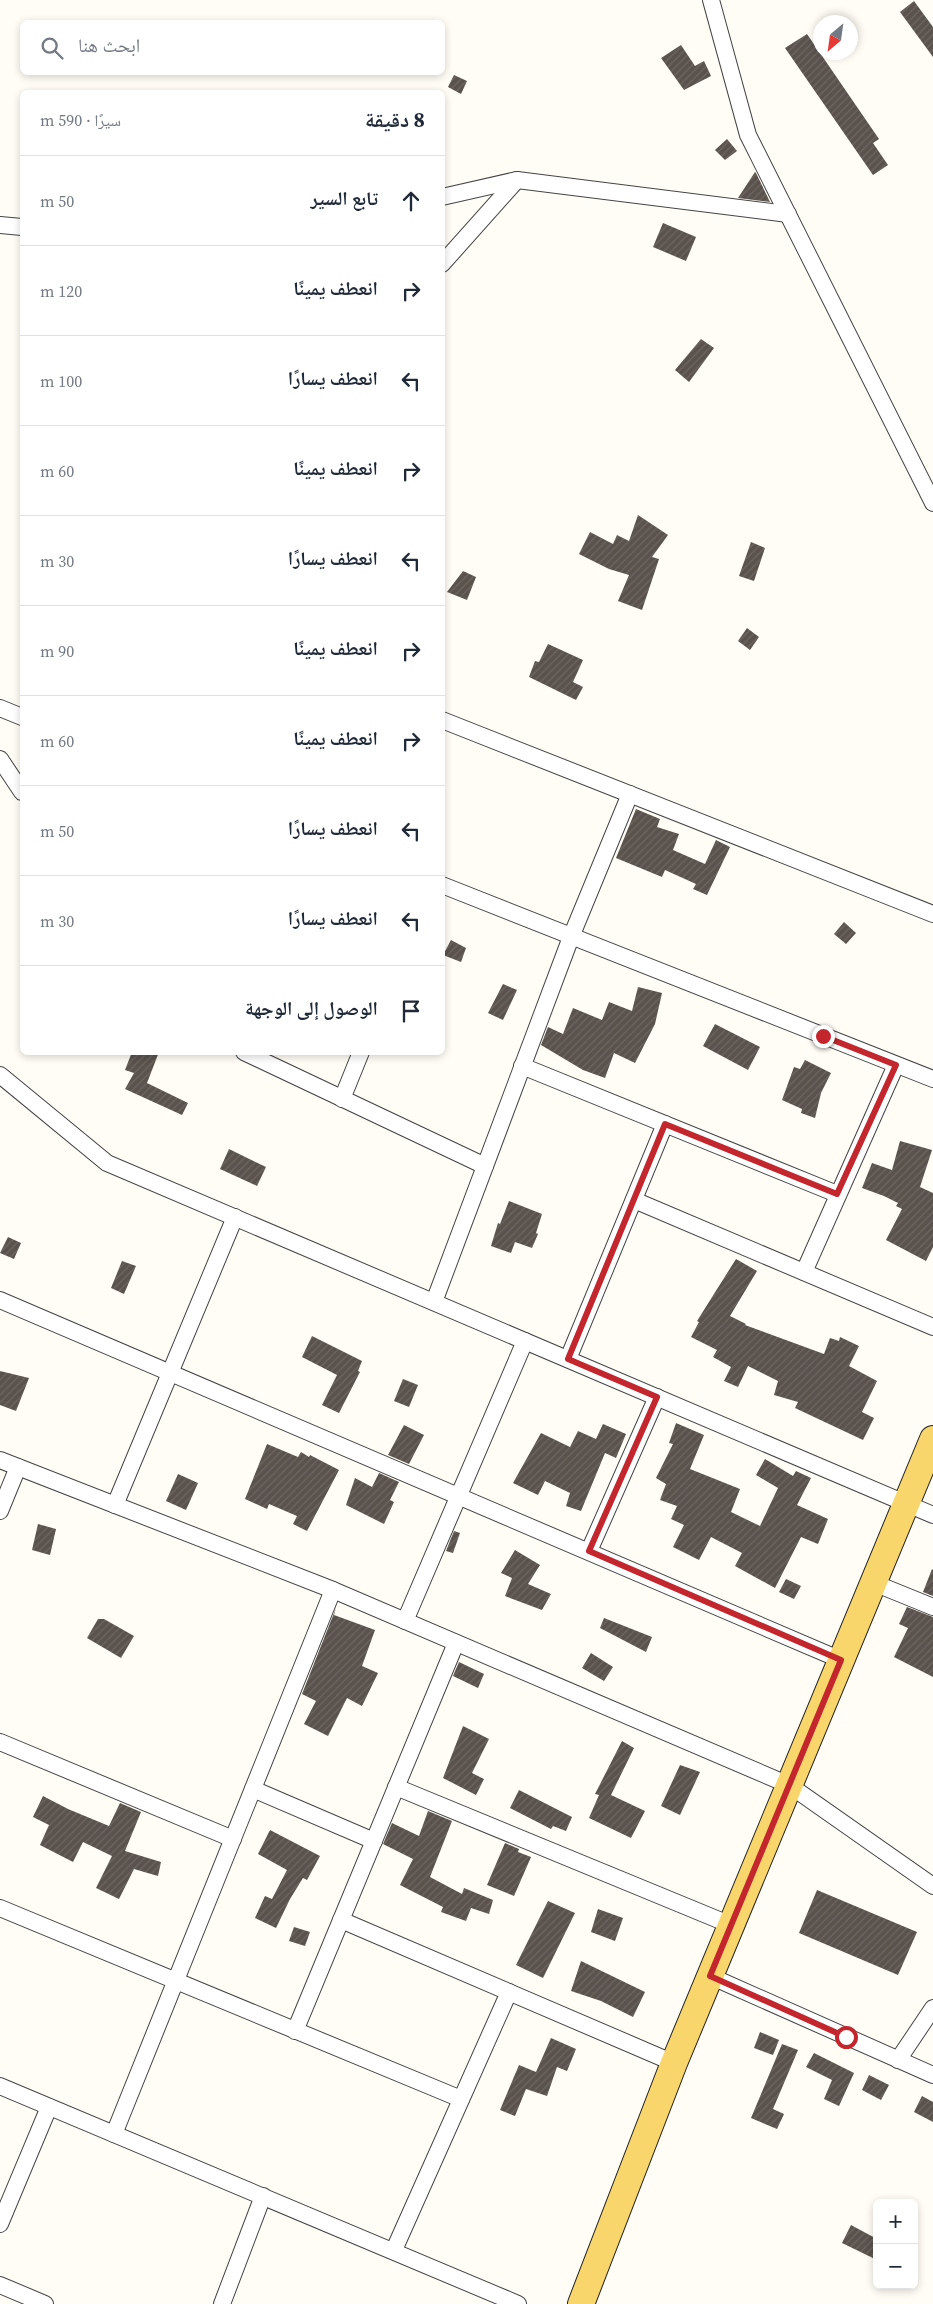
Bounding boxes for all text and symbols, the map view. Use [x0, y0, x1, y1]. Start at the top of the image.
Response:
north arrow [813, 15, 858, 60]
search box [20, 20, 445, 75]
text: ابحث هنا [78, 32, 140, 58]
icon: search [38, 34, 66, 62]
text: 8 دقيقة [365, 105, 425, 134]
text: سيرًا · 590 m [40, 109, 121, 131]
text: تابع السير [311, 185, 378, 211]
icon: ahead [397, 187, 425, 215]
text: 50 m [40, 190, 74, 212]
text: انعطف يمينًا [293, 275, 378, 301]
icon: right [397, 277, 425, 305]
text: 120 m [40, 280, 82, 302]
text: انعطف يسارًا [288, 365, 378, 391]
icon: left [397, 367, 425, 395]
text: 100 m [40, 370, 82, 392]
text: انعطف يمينًا [293, 455, 378, 481]
icon: right [397, 457, 425, 485]
text: 60 m [40, 460, 74, 482]
text: انعطف يسارًا [288, 545, 378, 571]
icon: left [397, 547, 425, 575]
text: 30 m [40, 550, 74, 572]
text: انعطف يمينًا [293, 635, 378, 661]
icon: right [397, 637, 425, 665]
text: 90 m [40, 640, 74, 662]
text: انعطف يمينًا [293, 725, 378, 751]
icon: right [397, 727, 425, 755]
text: 60 m [40, 730, 74, 752]
text: انعطف يسارًا [288, 815, 378, 841]
icon: left [397, 817, 425, 845]
text: 50 m [40, 820, 74, 842]
text: انعطف يسارًا [288, 905, 378, 931]
icon: left [397, 907, 425, 935]
text: 30 m [40, 910, 74, 932]
text: الوصول إلى الوجهة [245, 995, 378, 1021]
icon: arrive [397, 997, 425, 1025]
route end [812, 1025, 835, 1048]
route start [835, 2026, 858, 2049]
map controls [873, 2199, 918, 2289]
button: + [873, 2199, 918, 2244]
button: − [873, 2244, 918, 2289]

